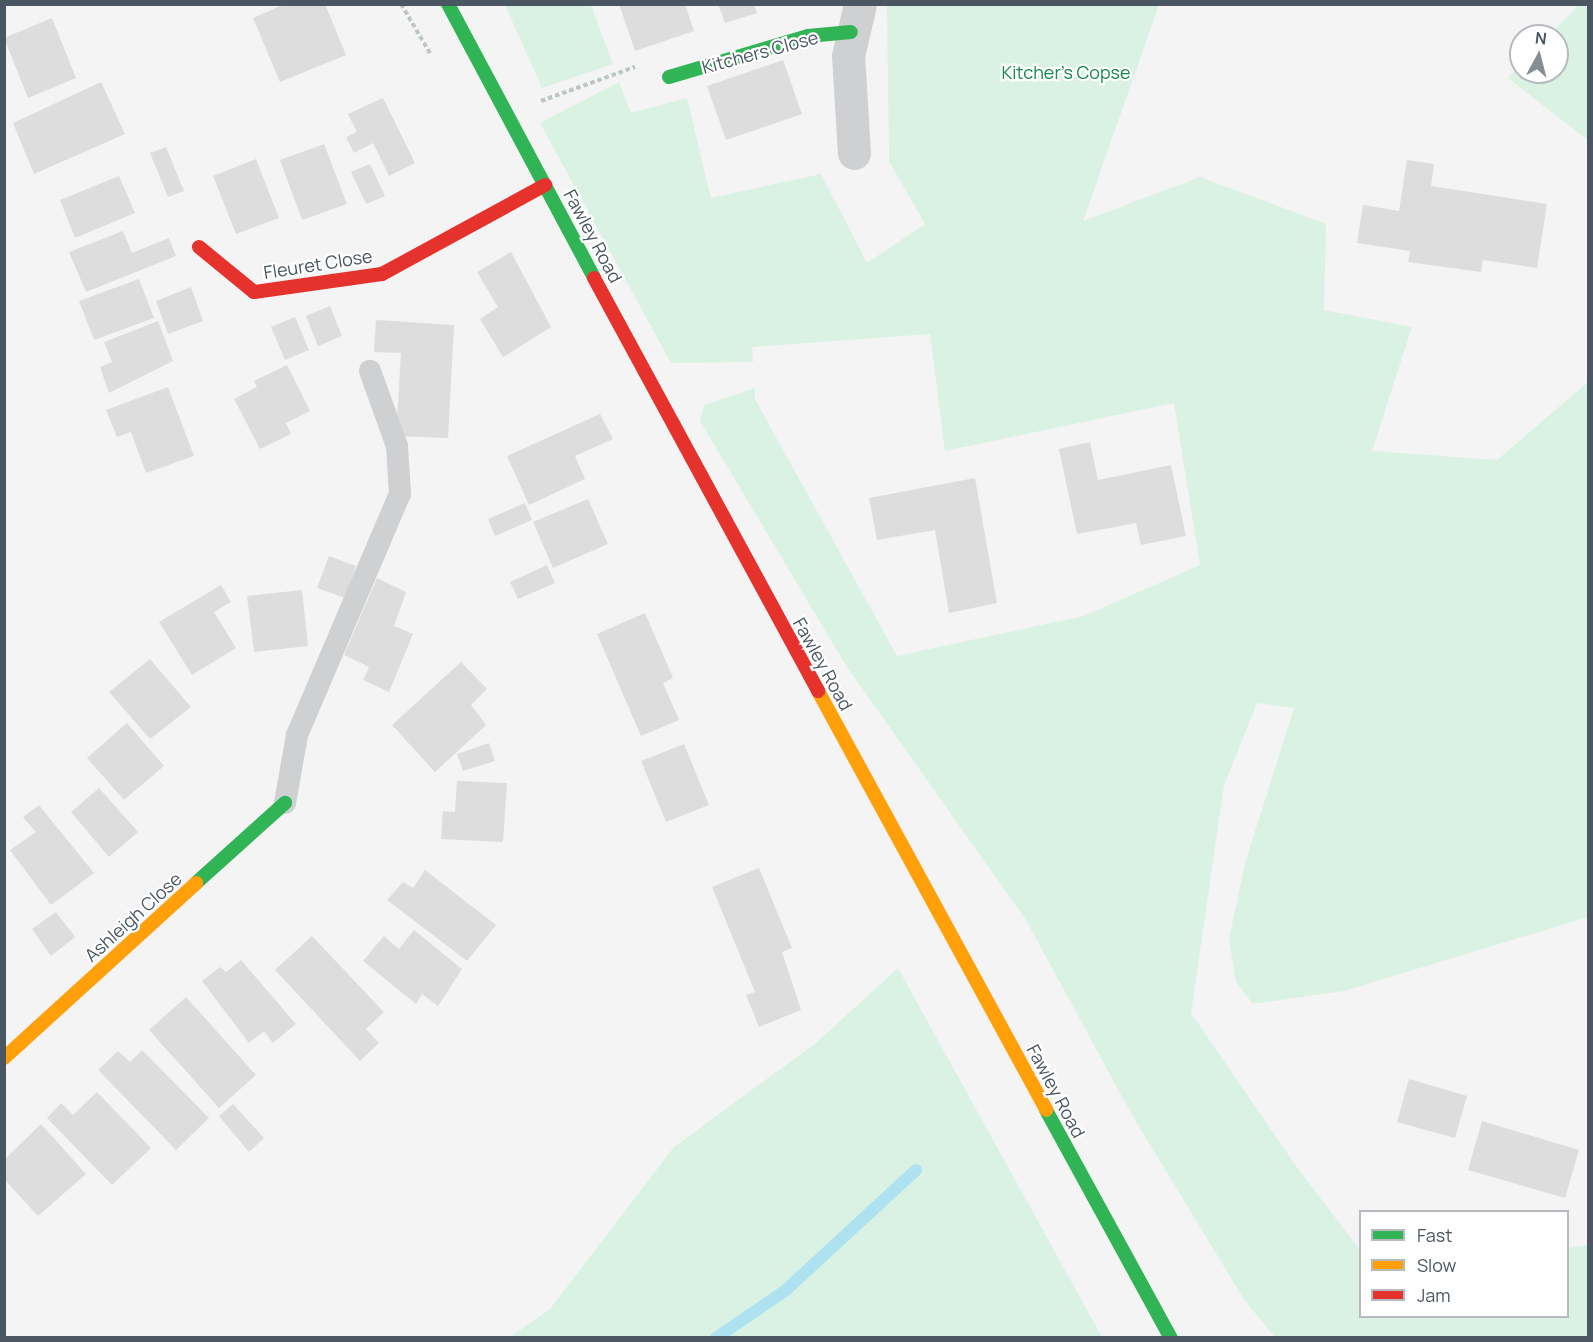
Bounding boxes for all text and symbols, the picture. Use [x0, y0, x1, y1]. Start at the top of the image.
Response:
north arrow [1509, 24, 1569, 84]
street label: Kitchers Close [699, 26, 821, 78]
text: N [1534, 27, 1548, 50]
park label: Kitcher's Copse [1002, 61, 1130, 83]
street label: Fawley Road [559, 186, 627, 286]
street label: Fleuret Close [262, 245, 374, 283]
street label: Fawley Road [789, 614, 857, 714]
street label: Ashleigh Close [80, 868, 186, 966]
street label: Fawley Road [1022, 1041, 1090, 1141]
legend [1359, 1210, 1569, 1318]
text: Fast [1417, 1223, 1452, 1247]
text: Slow [1417, 1253, 1456, 1277]
text: Jam [1417, 1283, 1451, 1307]

